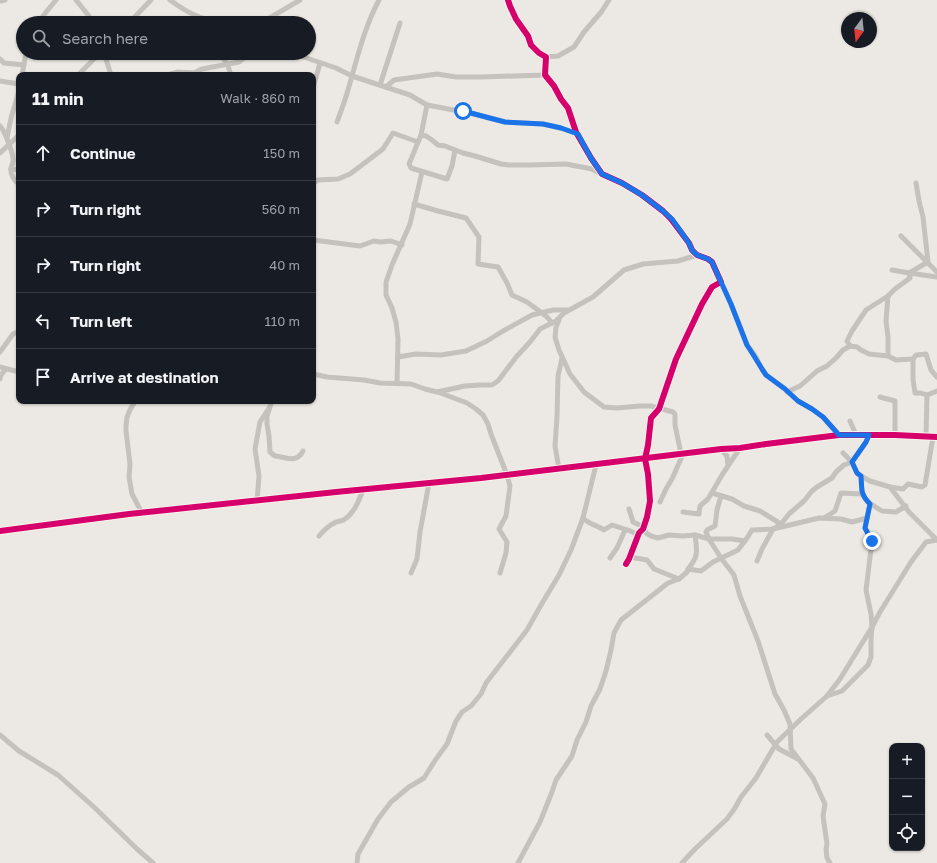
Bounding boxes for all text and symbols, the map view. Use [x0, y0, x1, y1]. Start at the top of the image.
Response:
north arrow [841, 12, 877, 48]
search box [16, 16, 316, 60]
icon: search [30, 27, 52, 49]
text: Search here [62, 29, 148, 47]
text: 11 min [32, 88, 84, 109]
text: Walk · 860 m [220, 90, 300, 106]
route start [454, 102, 472, 120]
icon: ahead [32, 142, 54, 164]
text: Continue [70, 144, 136, 162]
text: 150 m [263, 145, 300, 161]
icon: right [32, 198, 54, 220]
text: Turn right [70, 200, 141, 218]
text: 560 m [262, 201, 300, 217]
icon: right [32, 254, 54, 276]
text: Turn right [70, 256, 141, 274]
text: 40 m [269, 257, 300, 273]
icon: left [32, 310, 54, 332]
text: Turn left [70, 312, 132, 330]
text: 110 m [265, 313, 300, 329]
icon: arrive [32, 366, 54, 388]
text: Arrive at destination [70, 368, 219, 386]
route end [863, 532, 881, 550]
map controls [889, 743, 925, 851]
button: + [889, 743, 925, 779]
button: − [889, 779, 925, 815]
button: locate [889, 815, 925, 851]

